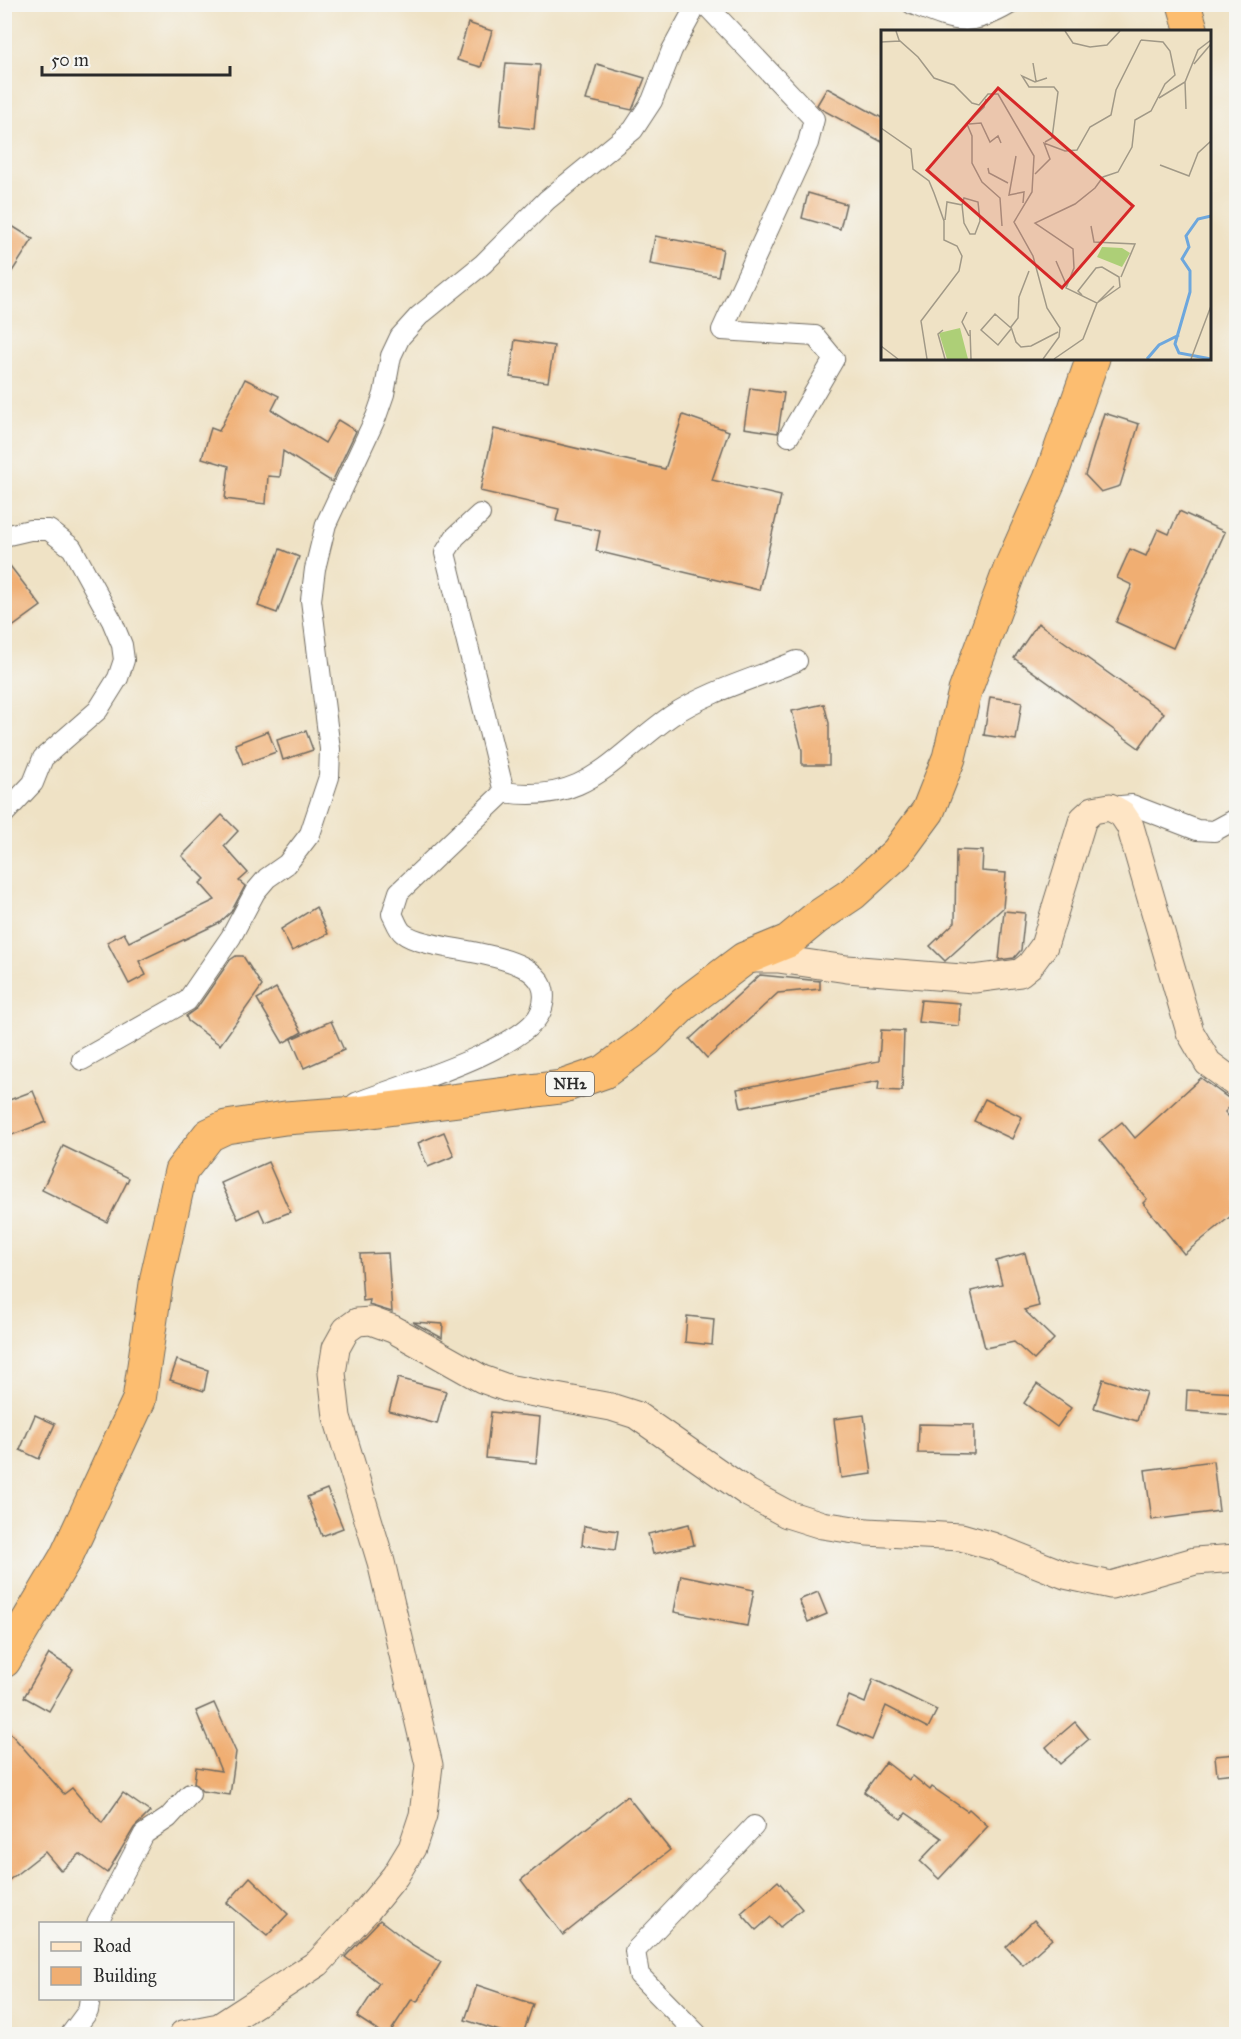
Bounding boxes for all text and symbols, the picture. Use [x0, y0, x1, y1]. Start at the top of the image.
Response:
inset map [881, 30, 1211, 360]
scale bar [42, 39, 230, 77]
text: 50 m [51, 49, 89, 71]
road number: NH2 [546, 1072, 594, 1096]
legend [39, 1922, 234, 2000]
text: Road [93, 1935, 131, 1957]
text: Building [93, 1965, 157, 1988]

